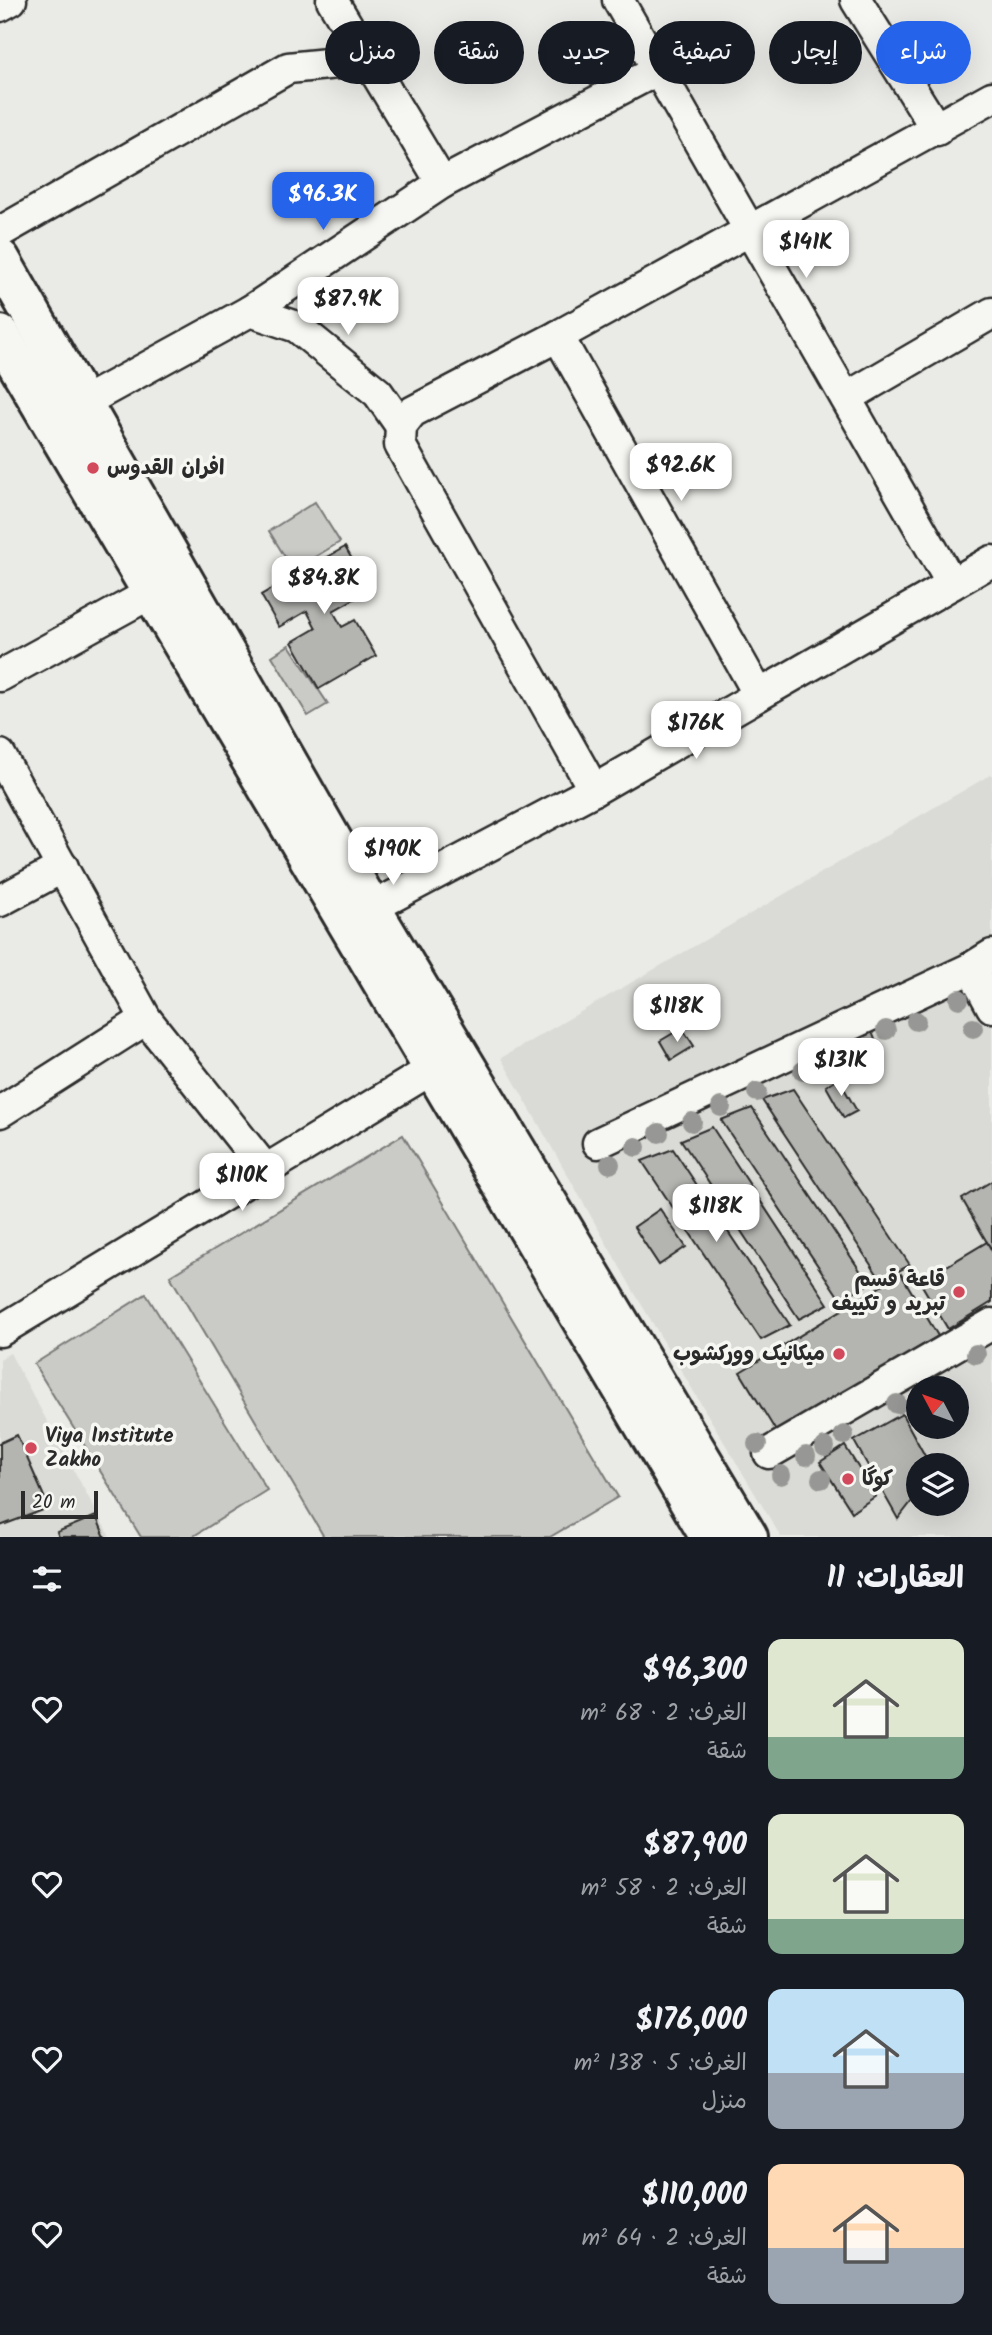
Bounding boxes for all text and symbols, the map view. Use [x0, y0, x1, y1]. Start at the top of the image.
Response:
chip: منزل [325, 21, 420, 84]
chip: شقة [434, 21, 524, 84]
chip: جديد [538, 21, 635, 84]
chip: تصفية [649, 21, 755, 84]
chip: إيجار [769, 21, 862, 84]
chip: شراء [876, 21, 971, 84]
pin: $96.3K [266, 173, 380, 232]
text: $96.3K [288, 177, 358, 213]
pin: $141K [757, 220, 855, 280]
text: $141K [779, 225, 833, 261]
pin: $87.9K [291, 278, 405, 337]
text: $87.9K [314, 282, 382, 318]
pin: $92.6K [624, 444, 738, 503]
text: $92.6K [646, 448, 716, 484]
place label: افران القدوس [107, 452, 224, 485]
marker: افران القدوس [85, 460, 101, 476]
pin: $84.8K [267, 556, 381, 616]
text: $84.8K [288, 561, 360, 597]
pin: $176K [647, 702, 745, 761]
text: $176K [667, 706, 725, 742]
pin: $190K [344, 828, 442, 887]
text: $190K [364, 832, 422, 868]
pin: $118K [628, 984, 726, 1044]
text: $118K [650, 989, 704, 1025]
pin: $131K [792, 1038, 890, 1098]
text: $131K [814, 1043, 868, 1079]
pin: $110K [193, 1154, 291, 1213]
text: $110K [215, 1158, 269, 1194]
pin: $118K [667, 1184, 765, 1244]
text: $118K [689, 1189, 743, 1225]
place label: قاعة قسم تبرید و تکییف [832, 1264, 946, 1321]
marker: قاعة قسم تبرید و تکییف [951, 1284, 967, 1300]
place label: میکانیک وورکشوب [673, 1338, 825, 1371]
marker: میکانیک وورکشوب [831, 1346, 847, 1362]
north arrow [906, 1376, 970, 1438]
map controls [906, 1376, 969, 1516]
place label: Viya Institute Zakho [45, 1420, 174, 1477]
marker: Viya Institute Zakho [23, 1440, 39, 1456]
button: layers [906, 1453, 969, 1516]
place label: كوگا [862, 1463, 894, 1496]
marker: كوگا [840, 1471, 856, 1487]
scale bar [21, 1488, 98, 1520]
text: 20 m [32, 1488, 75, 1518]
text: العقارات: 11 [826, 1555, 964, 1603]
icon: filters [28, 1560, 66, 1598]
text: $96,300 [643, 1647, 747, 1695]
icon: home [824, 1667, 908, 1751]
icon: heart [28, 1690, 66, 1728]
text: الغرف: 2 · 68 m² [581, 1696, 747, 1732]
text: شقة [707, 1734, 747, 1770]
text: $87,900 [644, 1822, 747, 1870]
icon: home [824, 1842, 908, 1926]
icon: heart [28, 1865, 66, 1903]
text: الغرف: 2 · 58 m² [581, 1871, 747, 1907]
text: شقة [707, 1909, 747, 1945]
text: $176,000 [636, 1997, 747, 2045]
icon: home [824, 2017, 908, 2101]
icon: heart [28, 2040, 66, 2078]
text: الغرف: 5 · 138 m² [574, 2046, 747, 2082]
text: منزل [702, 2084, 747, 2120]
text: $110,000 [642, 2172, 747, 2220]
icon: home [824, 2192, 908, 2276]
icon: heart [28, 2215, 66, 2253]
text: الغرف: 2 · 64 m² [582, 2221, 747, 2257]
text: شقة [707, 2259, 747, 2295]

